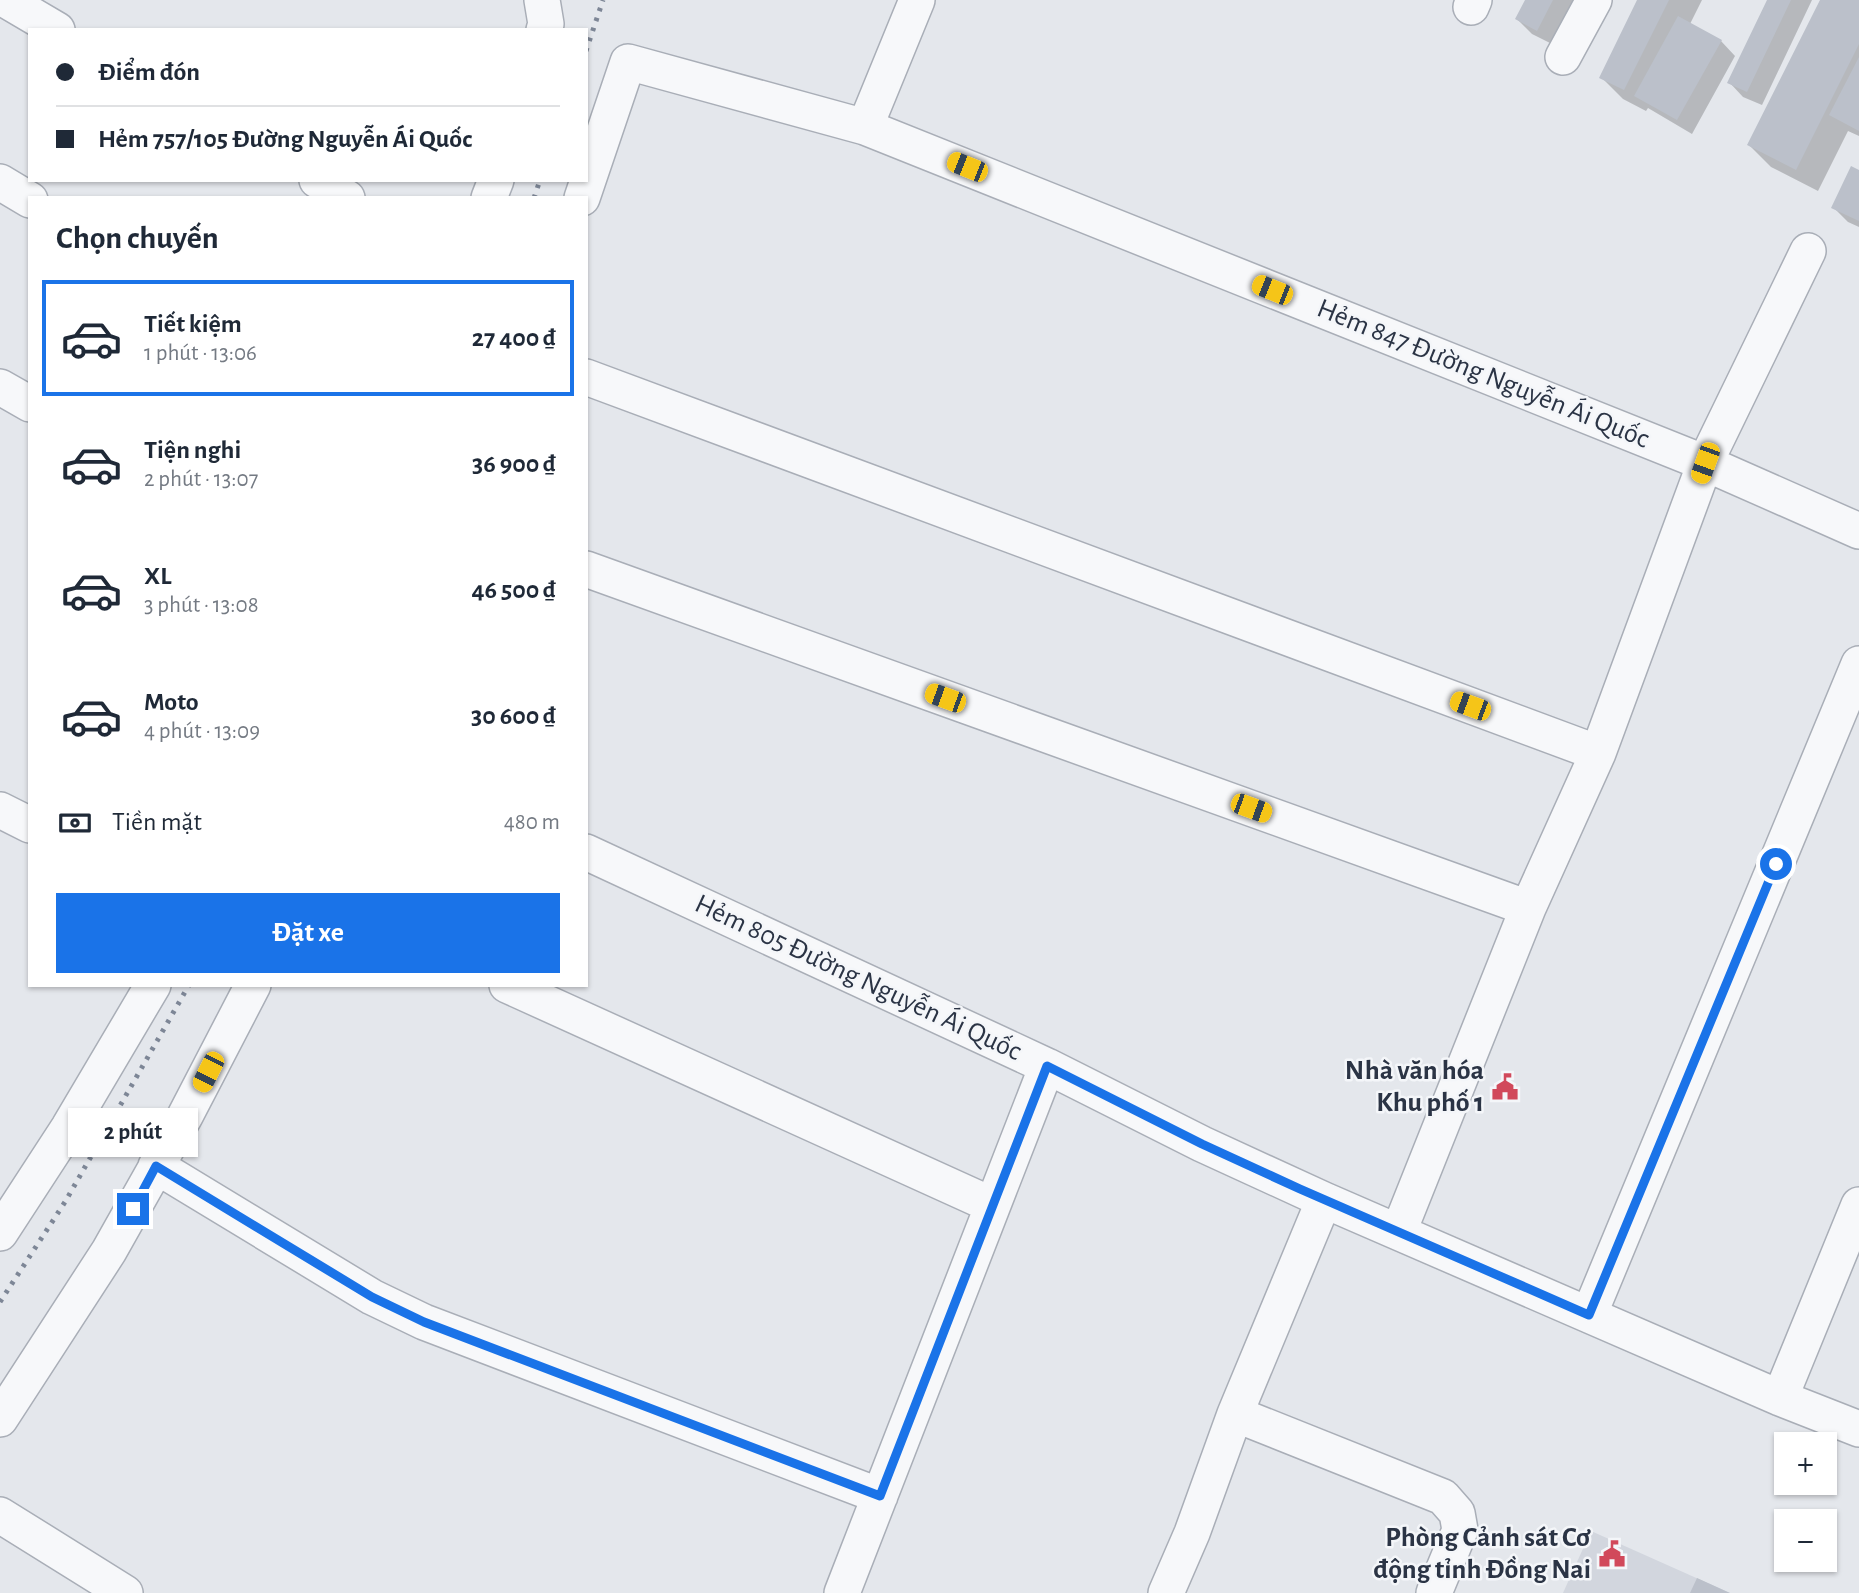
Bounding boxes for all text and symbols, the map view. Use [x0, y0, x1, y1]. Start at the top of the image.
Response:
text: Điểm đón [98, 59, 200, 85]
text: Hẻm 757/105 Đường Nguyễn Ái Quốc [98, 126, 472, 152]
car [944, 149, 991, 185]
text: Chọn chuyến [56, 222, 219, 254]
car [1249, 272, 1296, 308]
street label: Hẻm 847 Đường Nguyễn Ái Quốc [1313, 292, 1654, 454]
icon: car [60, 307, 123, 370]
text: Tiết kiệm [144, 311, 242, 337]
text: 27 400 ₫ [472, 325, 556, 351]
text: 1 phút · 13:06 [144, 342, 257, 365]
icon: car [60, 433, 123, 496]
text: Tiện nghi [144, 437, 241, 463]
car [1688, 440, 1723, 486]
text: 36 900 ₫ [472, 451, 556, 477]
text: 2 phút · 13:07 [144, 468, 258, 491]
icon: car [60, 559, 123, 622]
text: XL [144, 563, 171, 589]
text: 46 500 ₫ [471, 577, 556, 603]
text: 3 phút · 13:08 [144, 594, 259, 617]
car [922, 681, 969, 715]
icon: car [60, 685, 123, 748]
text: Moto [144, 689, 199, 715]
car [1447, 689, 1494, 723]
text: 30 600 ₫ [471, 703, 556, 729]
text: 4 phút · 13:09 [144, 720, 260, 743]
car [1228, 791, 1275, 825]
icon: cash [56, 804, 94, 842]
text: Tiền mặt [112, 809, 202, 835]
text: 480 m [504, 811, 560, 834]
route start [1760, 848, 1792, 880]
street label: Hẻm 805 Đường Nguyễn Ái Quốc [690, 887, 1027, 1066]
button: Đặt xe [56, 893, 560, 973]
car [190, 1049, 227, 1095]
place label: Nhà văn hóa Khu phố 1 [1345, 1057, 1484, 1117]
public building icon: Nhà văn hóa Khu phố 1 [1490, 1072, 1520, 1102]
callout: 2 phút [68, 1108, 198, 1156]
text: 2 phút [104, 1121, 162, 1144]
route end [117, 1193, 149, 1225]
map controls [1774, 1432, 1837, 1572]
button: + [1774, 1432, 1837, 1495]
button: − [1774, 1509, 1837, 1572]
place label: Phòng Cảnh sát Cơ động tỉnh Đồng Nai [1373, 1524, 1591, 1584]
public building icon: Phòng Cảnh sát Cơ động tỉnh Đồng Nai [1597, 1539, 1627, 1569]

